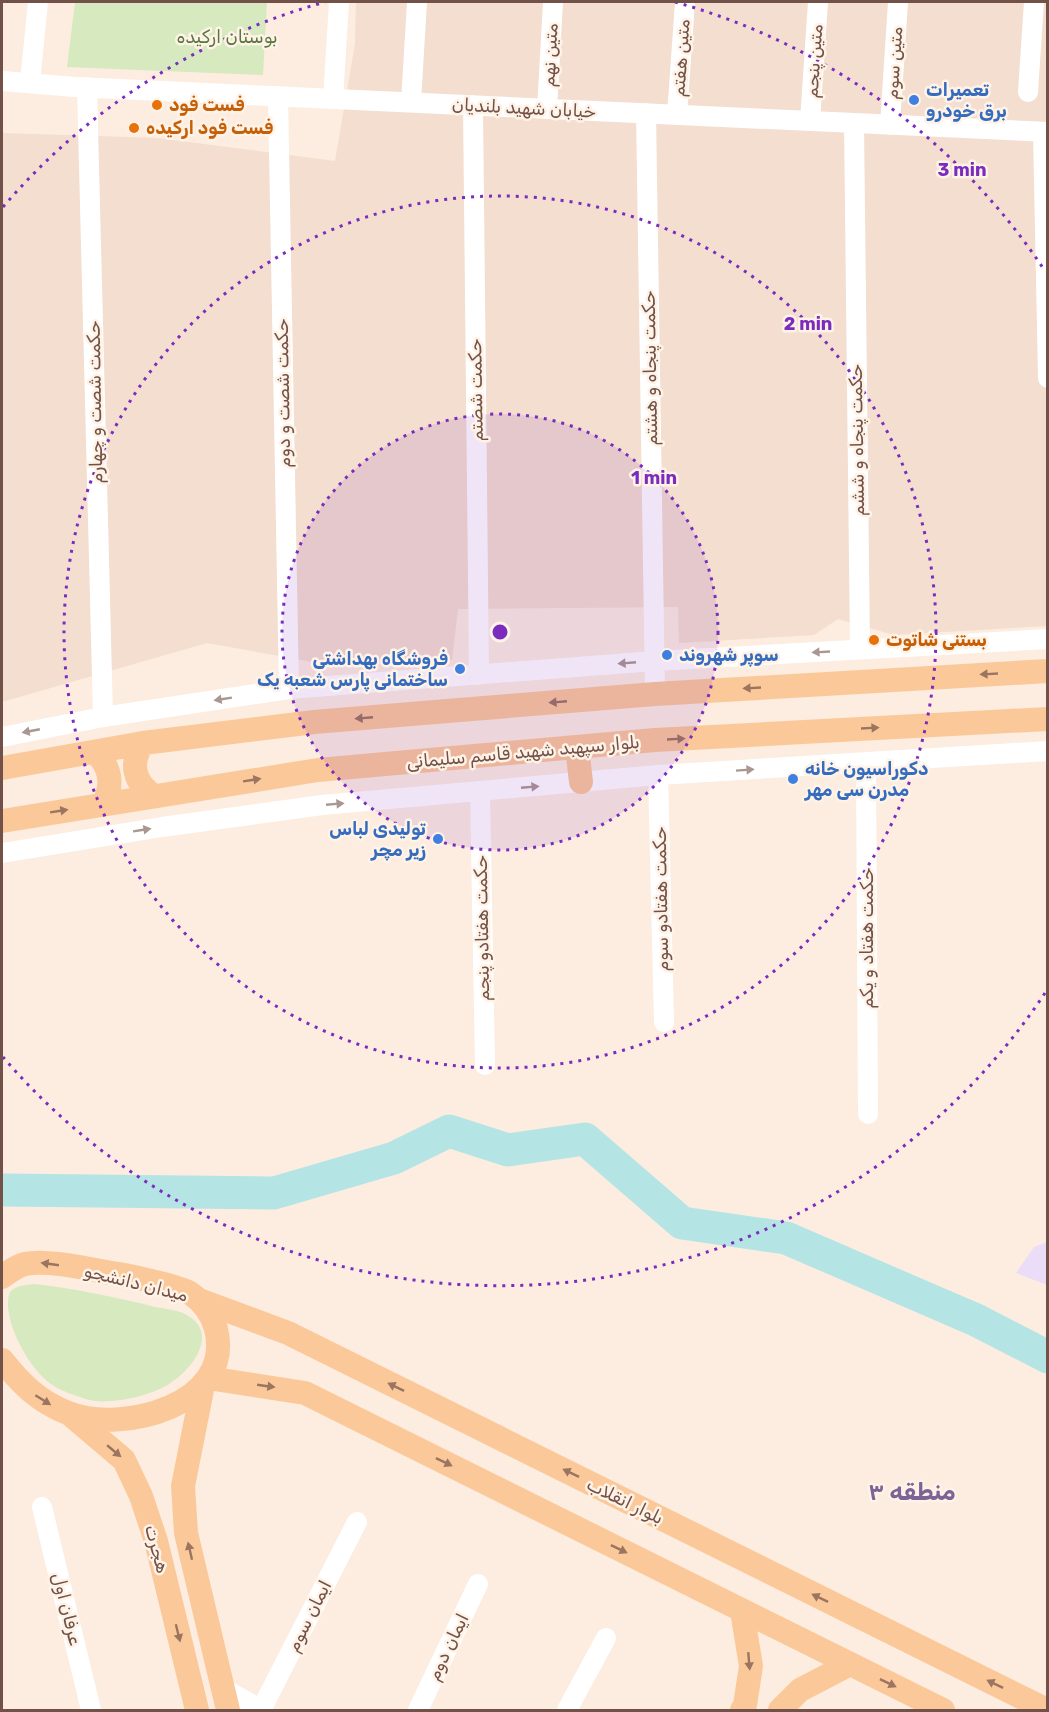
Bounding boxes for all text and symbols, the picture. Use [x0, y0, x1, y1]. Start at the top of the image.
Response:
street label: متین هفتم [667, 18, 696, 98]
street label: متین نهم [537, 23, 564, 87]
street label: متین پنجم [800, 23, 829, 99]
park label: بوستان ارکیده [176, 26, 278, 48]
street label: متین سوم [880, 26, 908, 100]
place label: تعمیرات برق خودرو [926, 79, 1007, 122]
street label: خیابان شهید بلندیان [451, 93, 597, 123]
marker: تعمیرات برق خودرو [907, 93, 921, 107]
place label: فست فود [169, 94, 245, 116]
marker: فست فود [150, 98, 164, 112]
place label: فست فود ارکیده [146, 117, 273, 139]
marker: فست فود ارکیده [127, 121, 141, 135]
text: 3 min [938, 159, 986, 181]
street label: حکمت پنجاه و هشتم [638, 290, 663, 446]
text: 2 min [784, 313, 832, 335]
street label: حکمت شصت و دوم [271, 318, 295, 468]
street label: حکمت شصت و چهارم [83, 320, 107, 484]
street label: حکمت شصتم [464, 338, 489, 442]
street label: حکمت پنجاه و ششم [845, 364, 870, 516]
text: 1 min [631, 467, 677, 489]
centre of rings [490, 622, 510, 642]
place label: بستنی شاتوت [886, 629, 987, 651]
marker: بستنی شاتوت [867, 633, 881, 647]
place label: سوپر شهروند [679, 644, 779, 667]
one-way arrow [812, 647, 831, 656]
place label: فروشگاه بهداشتی ساختمانی پارس شعبه یک [257, 648, 448, 692]
marker: سوپر شهروند [660, 648, 674, 662]
one-way arrow [617, 658, 636, 668]
marker: فروشگاه بهداشتی ساختمانی پارس شعبه یک [453, 662, 467, 676]
one-way arrow [980, 670, 999, 679]
one-way arrow [743, 683, 762, 693]
one-way arrow [214, 695, 233, 704]
one-way arrow [548, 697, 567, 706]
one-way arrow [354, 713, 373, 722]
one-way arrow [861, 724, 880, 733]
one-way arrow [21, 727, 40, 736]
street label: بلوار سپهبد شهید قاسم سلیمانی [406, 731, 641, 774]
one-way arrow [666, 734, 685, 743]
place label: دکوراسیون خانه مدرن سی مهر [804, 758, 928, 801]
one-way arrow [735, 765, 754, 774]
marker: دکوراسیون خانه مدرن سی مهر [786, 772, 800, 786]
one-way arrow [242, 775, 261, 784]
one-way arrow [520, 782, 539, 792]
one-way arrow [326, 799, 345, 809]
one-way arrow [50, 807, 69, 816]
place label: تولیدی لباس زیر مچر [329, 818, 426, 861]
one-way arrow [133, 825, 152, 834]
street label: حکمت هفتادو سوم [649, 826, 673, 972]
marker: تولیدی لباس زیر مچر [431, 832, 445, 846]
street label: حکمت هفتادو پنجم [470, 855, 495, 1001]
street label: حکمت هفتاد و یکم [856, 868, 879, 1009]
street label: میدان دانشجو [82, 1259, 190, 1307]
one-way arrow [41, 1260, 60, 1269]
one-way arrow [257, 1381, 276, 1390]
one-way arrow [387, 1382, 405, 1392]
one-way arrow [35, 1394, 51, 1405]
one-way arrow [106, 1444, 121, 1457]
one-way arrow [436, 1458, 453, 1467]
one-way arrow [562, 1469, 579, 1478]
street label: بلوار انقلاب [583, 1473, 667, 1529]
district label: منطقه ۳ [868, 1478, 956, 1506]
street label: هجرت [140, 1522, 174, 1576]
one-way arrow [185, 1542, 195, 1561]
one-way arrow [610, 1544, 628, 1554]
street label: عرفان اول [47, 1570, 87, 1648]
street label: ایمان سوم [282, 1577, 336, 1655]
one-way arrow [812, 1593, 829, 1602]
street label: ایمان دوم [422, 1610, 474, 1684]
one-way arrow [174, 1623, 184, 1642]
one-way arrow [745, 1651, 754, 1670]
one-way arrow [879, 1678, 896, 1688]
one-way arrow [986, 1680, 1004, 1690]

